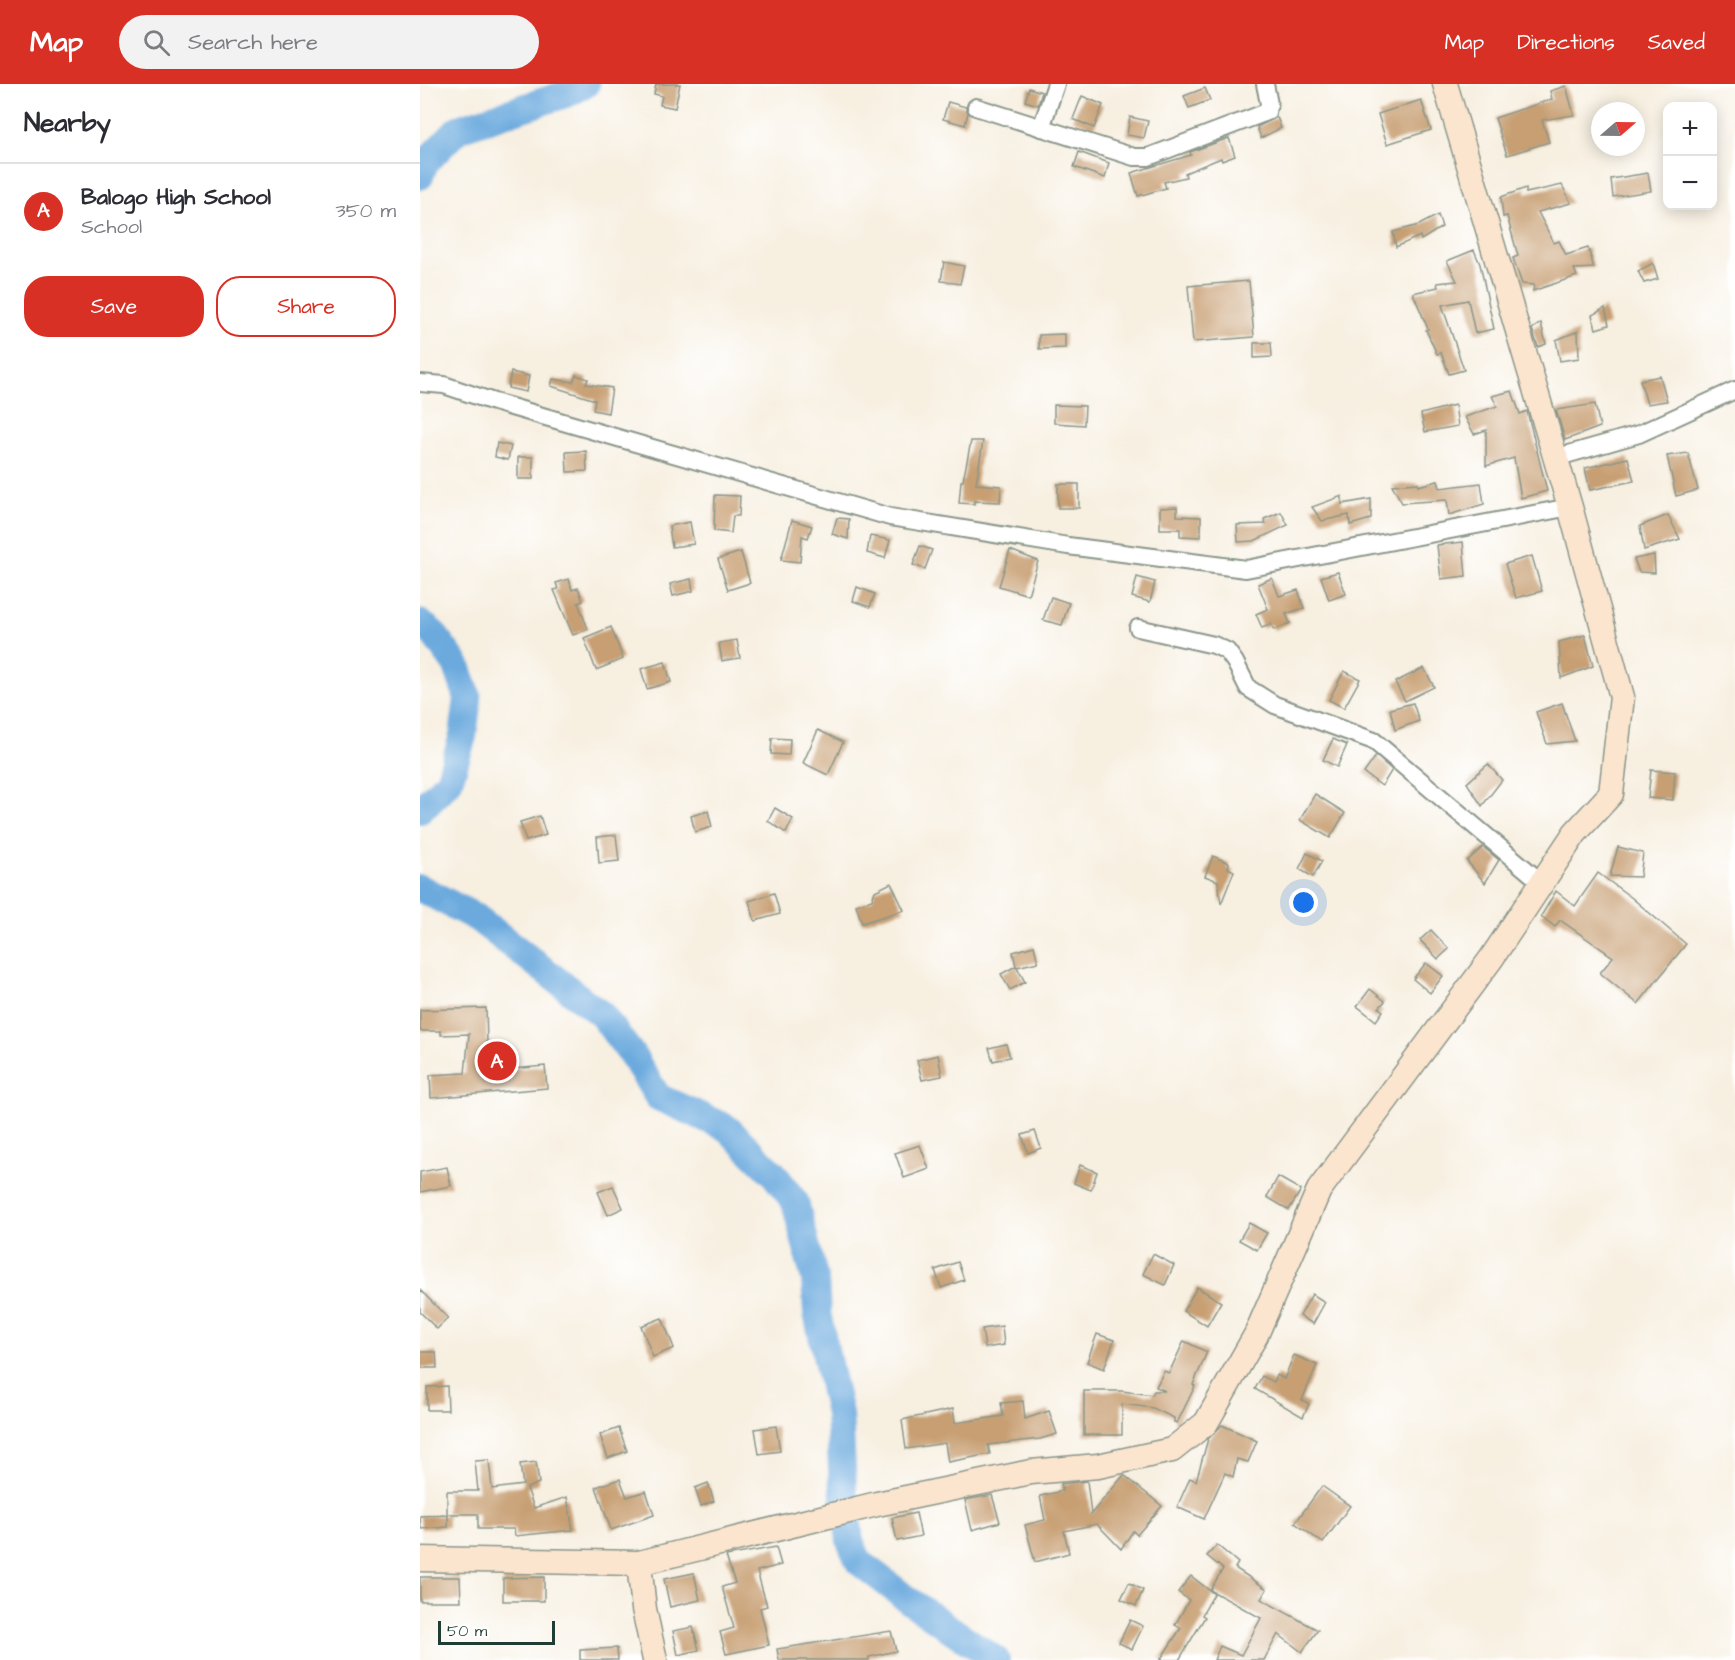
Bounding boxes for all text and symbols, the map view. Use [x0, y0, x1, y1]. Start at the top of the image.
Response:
search box [119, 15, 539, 69]
text: Map [30, 23, 83, 62]
icon: search [140, 26, 173, 59]
text: Search here [188, 27, 318, 58]
text: Map [1444, 28, 1484, 57]
text: Directions [1517, 28, 1615, 57]
text: Saved [1648, 28, 1705, 57]
north arrow [1591, 102, 1645, 156]
map controls [1663, 102, 1717, 210]
button: + [1663, 102, 1717, 156]
text: Nearby [24, 105, 111, 141]
button: − [1663, 156, 1717, 210]
text: Balogo High School [81, 182, 271, 213]
text: A [37, 197, 50, 225]
text: 350 m [335, 197, 396, 225]
text: School [81, 213, 142, 241]
button: Save [24, 276, 204, 337]
button: Share [216, 276, 396, 337]
your location [1289, 888, 1318, 917]
pin: A [478, 1038, 517, 1084]
scale bar [438, 1618, 555, 1646]
text: 50 m [447, 1620, 487, 1642]

